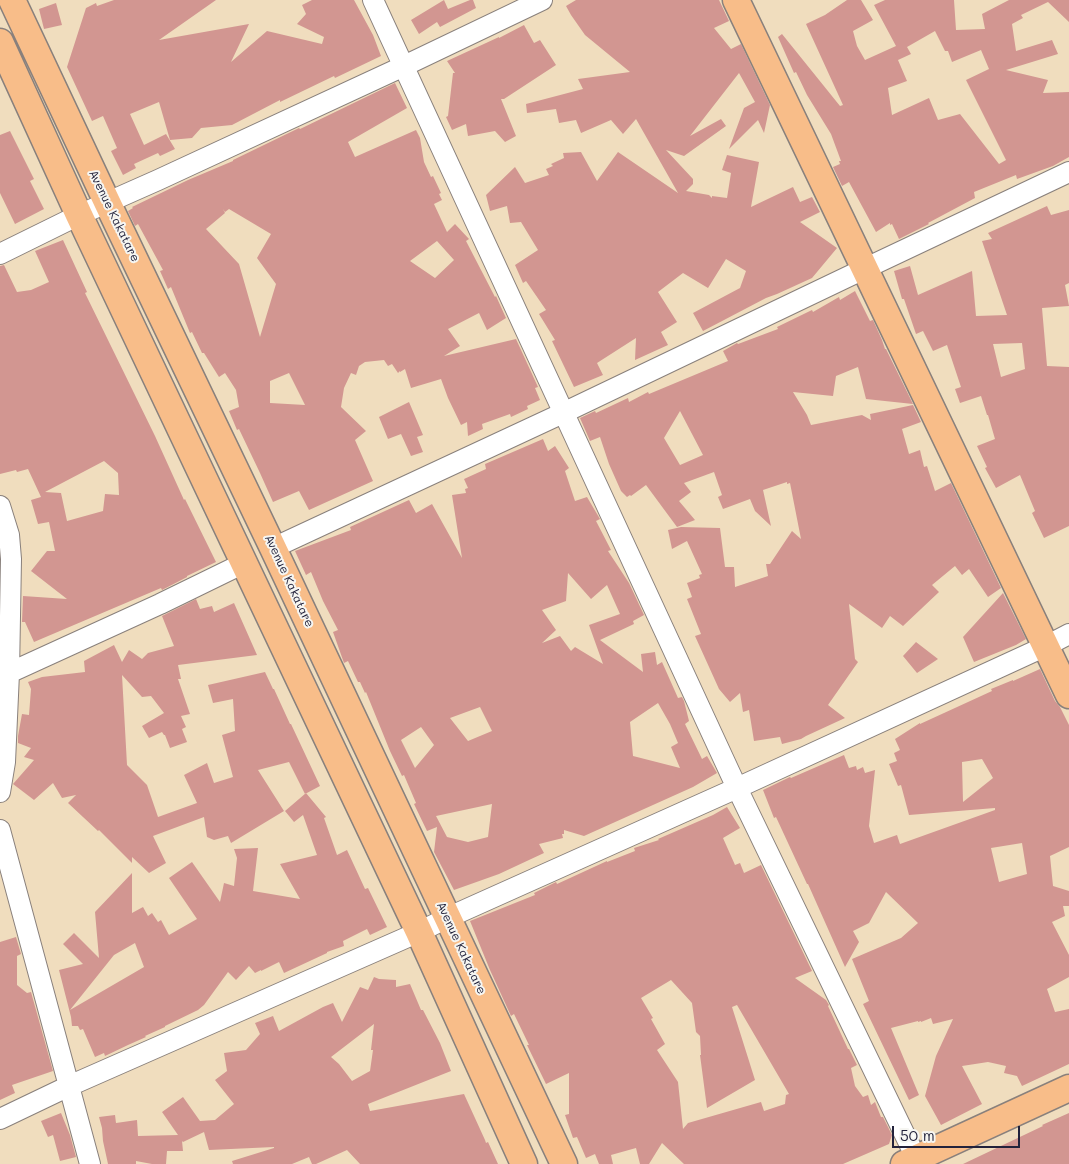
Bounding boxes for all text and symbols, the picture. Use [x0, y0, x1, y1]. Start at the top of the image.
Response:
street label: Avenue Kakatare [86, 168, 142, 264]
street label: Avenue Kakatare [261, 533, 317, 629]
street label: Avenue Kakatare [433, 900, 489, 996]
scale bar [894, 1116, 1022, 1148]
text: 50 m [900, 1125, 935, 1145]

